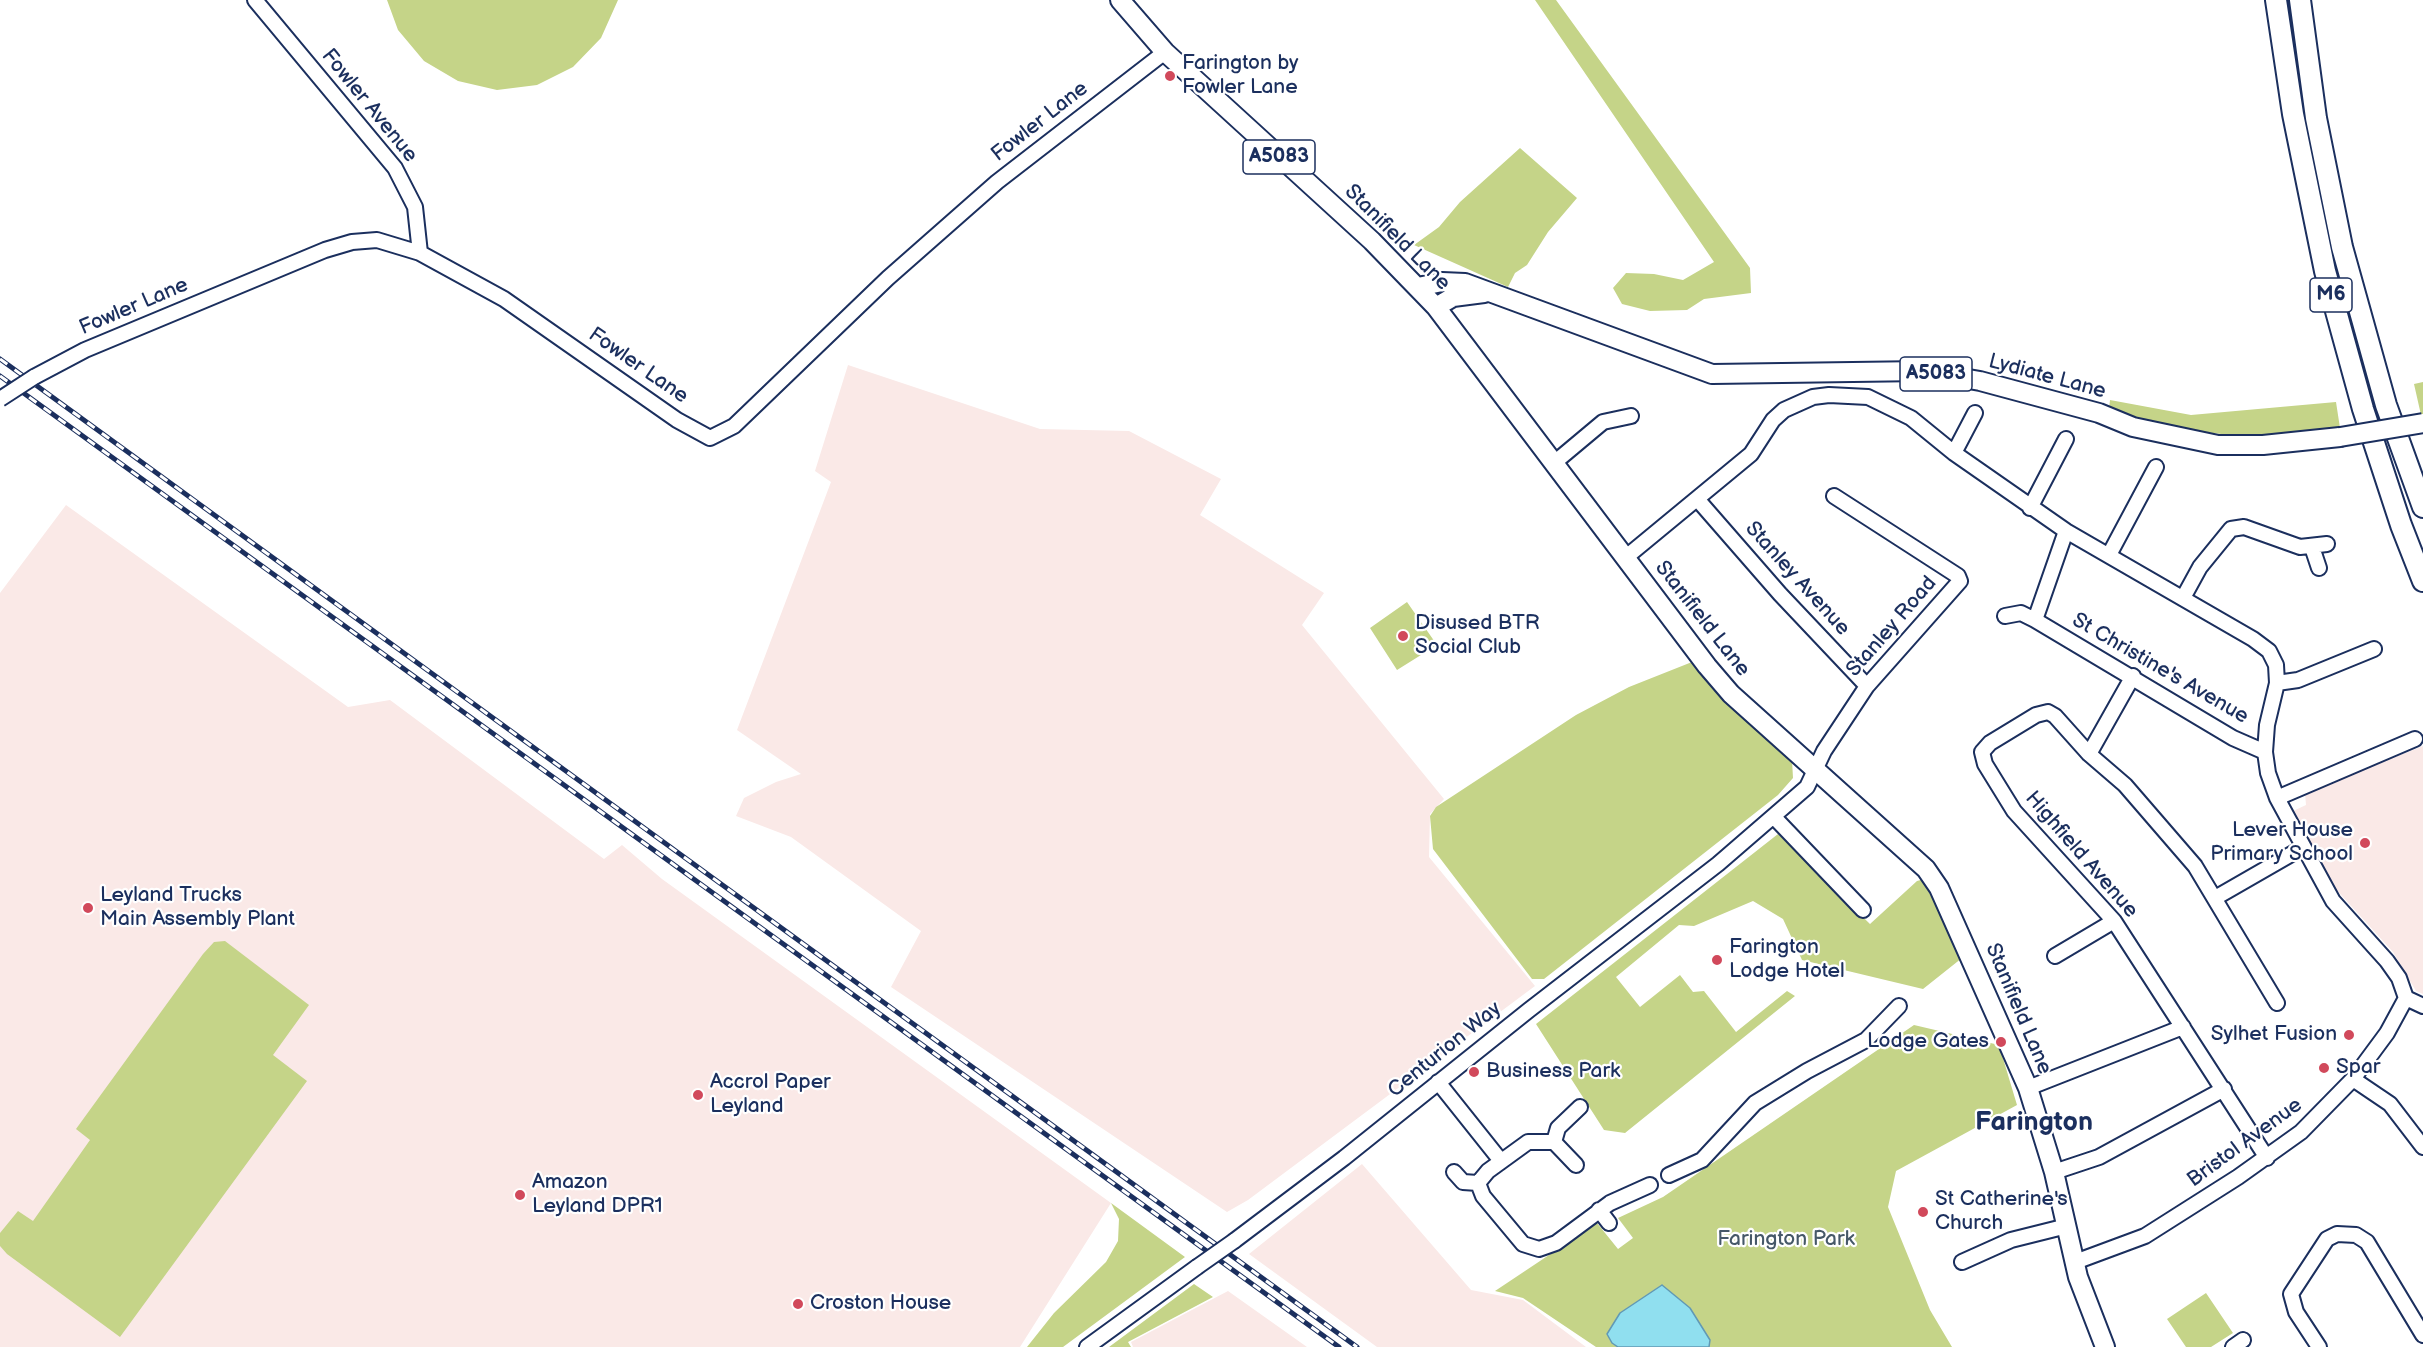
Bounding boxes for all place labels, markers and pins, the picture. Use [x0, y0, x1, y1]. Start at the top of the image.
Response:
place label: Farington by Fowler Lane [1182, 51, 1299, 101]
marker: Farington by Fowler Lane [1163, 69, 1177, 83]
place label: Disused BTR Social Club [1415, 611, 1540, 661]
marker: Disused BTR Social Club [1396, 629, 1410, 643]
place label: Lever House Primary School [2210, 818, 2353, 868]
marker: Lever House Primary School [2358, 836, 2372, 850]
place label: Leyland Trucks Main Assembly Plant [100, 883, 295, 933]
marker: Leyland Trucks Main Assembly Plant [81, 901, 95, 915]
place label: Farington Lodge Hotel [1729, 935, 1845, 985]
marker: Farington Lodge Hotel [1710, 953, 1724, 967]
place label: Sylhet Fusion [2211, 1022, 2337, 1048]
marker: Sylhet Fusion [2342, 1028, 2356, 1042]
place label: Lodge Gates [1867, 1029, 1989, 1055]
marker: Lodge Gates [1994, 1035, 2008, 1049]
place label: Spar [2336, 1055, 2380, 1081]
place label: Business Park [1486, 1059, 1620, 1085]
marker: Spar [2317, 1061, 2331, 1075]
marker: Business Park [1467, 1065, 1481, 1079]
place label: Accrol Paper Leyland [710, 1070, 831, 1120]
marker: Accrol Paper Leyland [691, 1088, 705, 1102]
place label: Amazon Leyland DPR1 [532, 1170, 663, 1220]
place label: St Catherine's Church [1935, 1187, 2068, 1237]
marker: Amazon Leyland DPR1 [513, 1188, 527, 1202]
marker: St Catherine's Church [1916, 1205, 1930, 1219]
place label: Croston House [810, 1291, 951, 1317]
marker: Croston House [791, 1297, 805, 1311]

